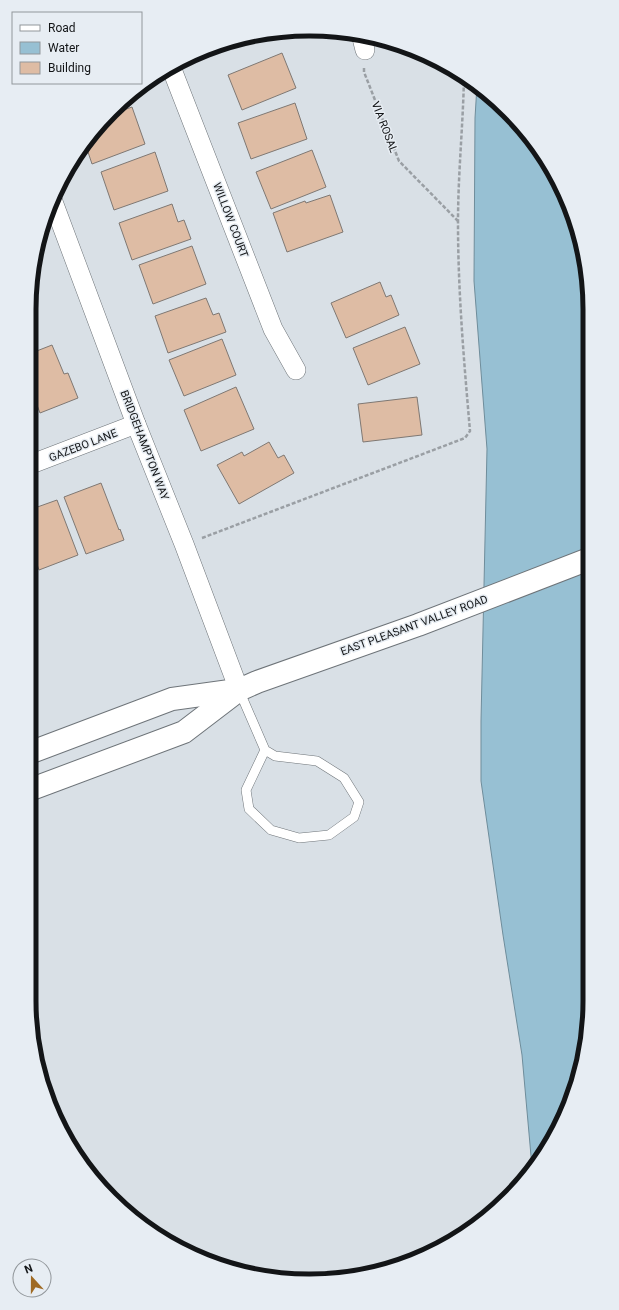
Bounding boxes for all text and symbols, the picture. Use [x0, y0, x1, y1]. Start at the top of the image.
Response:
legend [12, 12, 142, 84]
text: Road [48, 21, 76, 35]
text: Water [48, 41, 79, 55]
text: Building [48, 61, 91, 75]
street label: VIA ROSAL [369, 100, 400, 155]
street label: WILLOW COURT [210, 181, 251, 260]
street label: BRIDGEHAMPTON WAY [118, 388, 172, 502]
street label: GAZEBO LANE [47, 427, 119, 464]
street label: EAST PLEASANT VALLEY ROAD [339, 593, 490, 658]
north arrow [12, 1258, 52, 1298]
text: N [23, 1262, 35, 1277]

